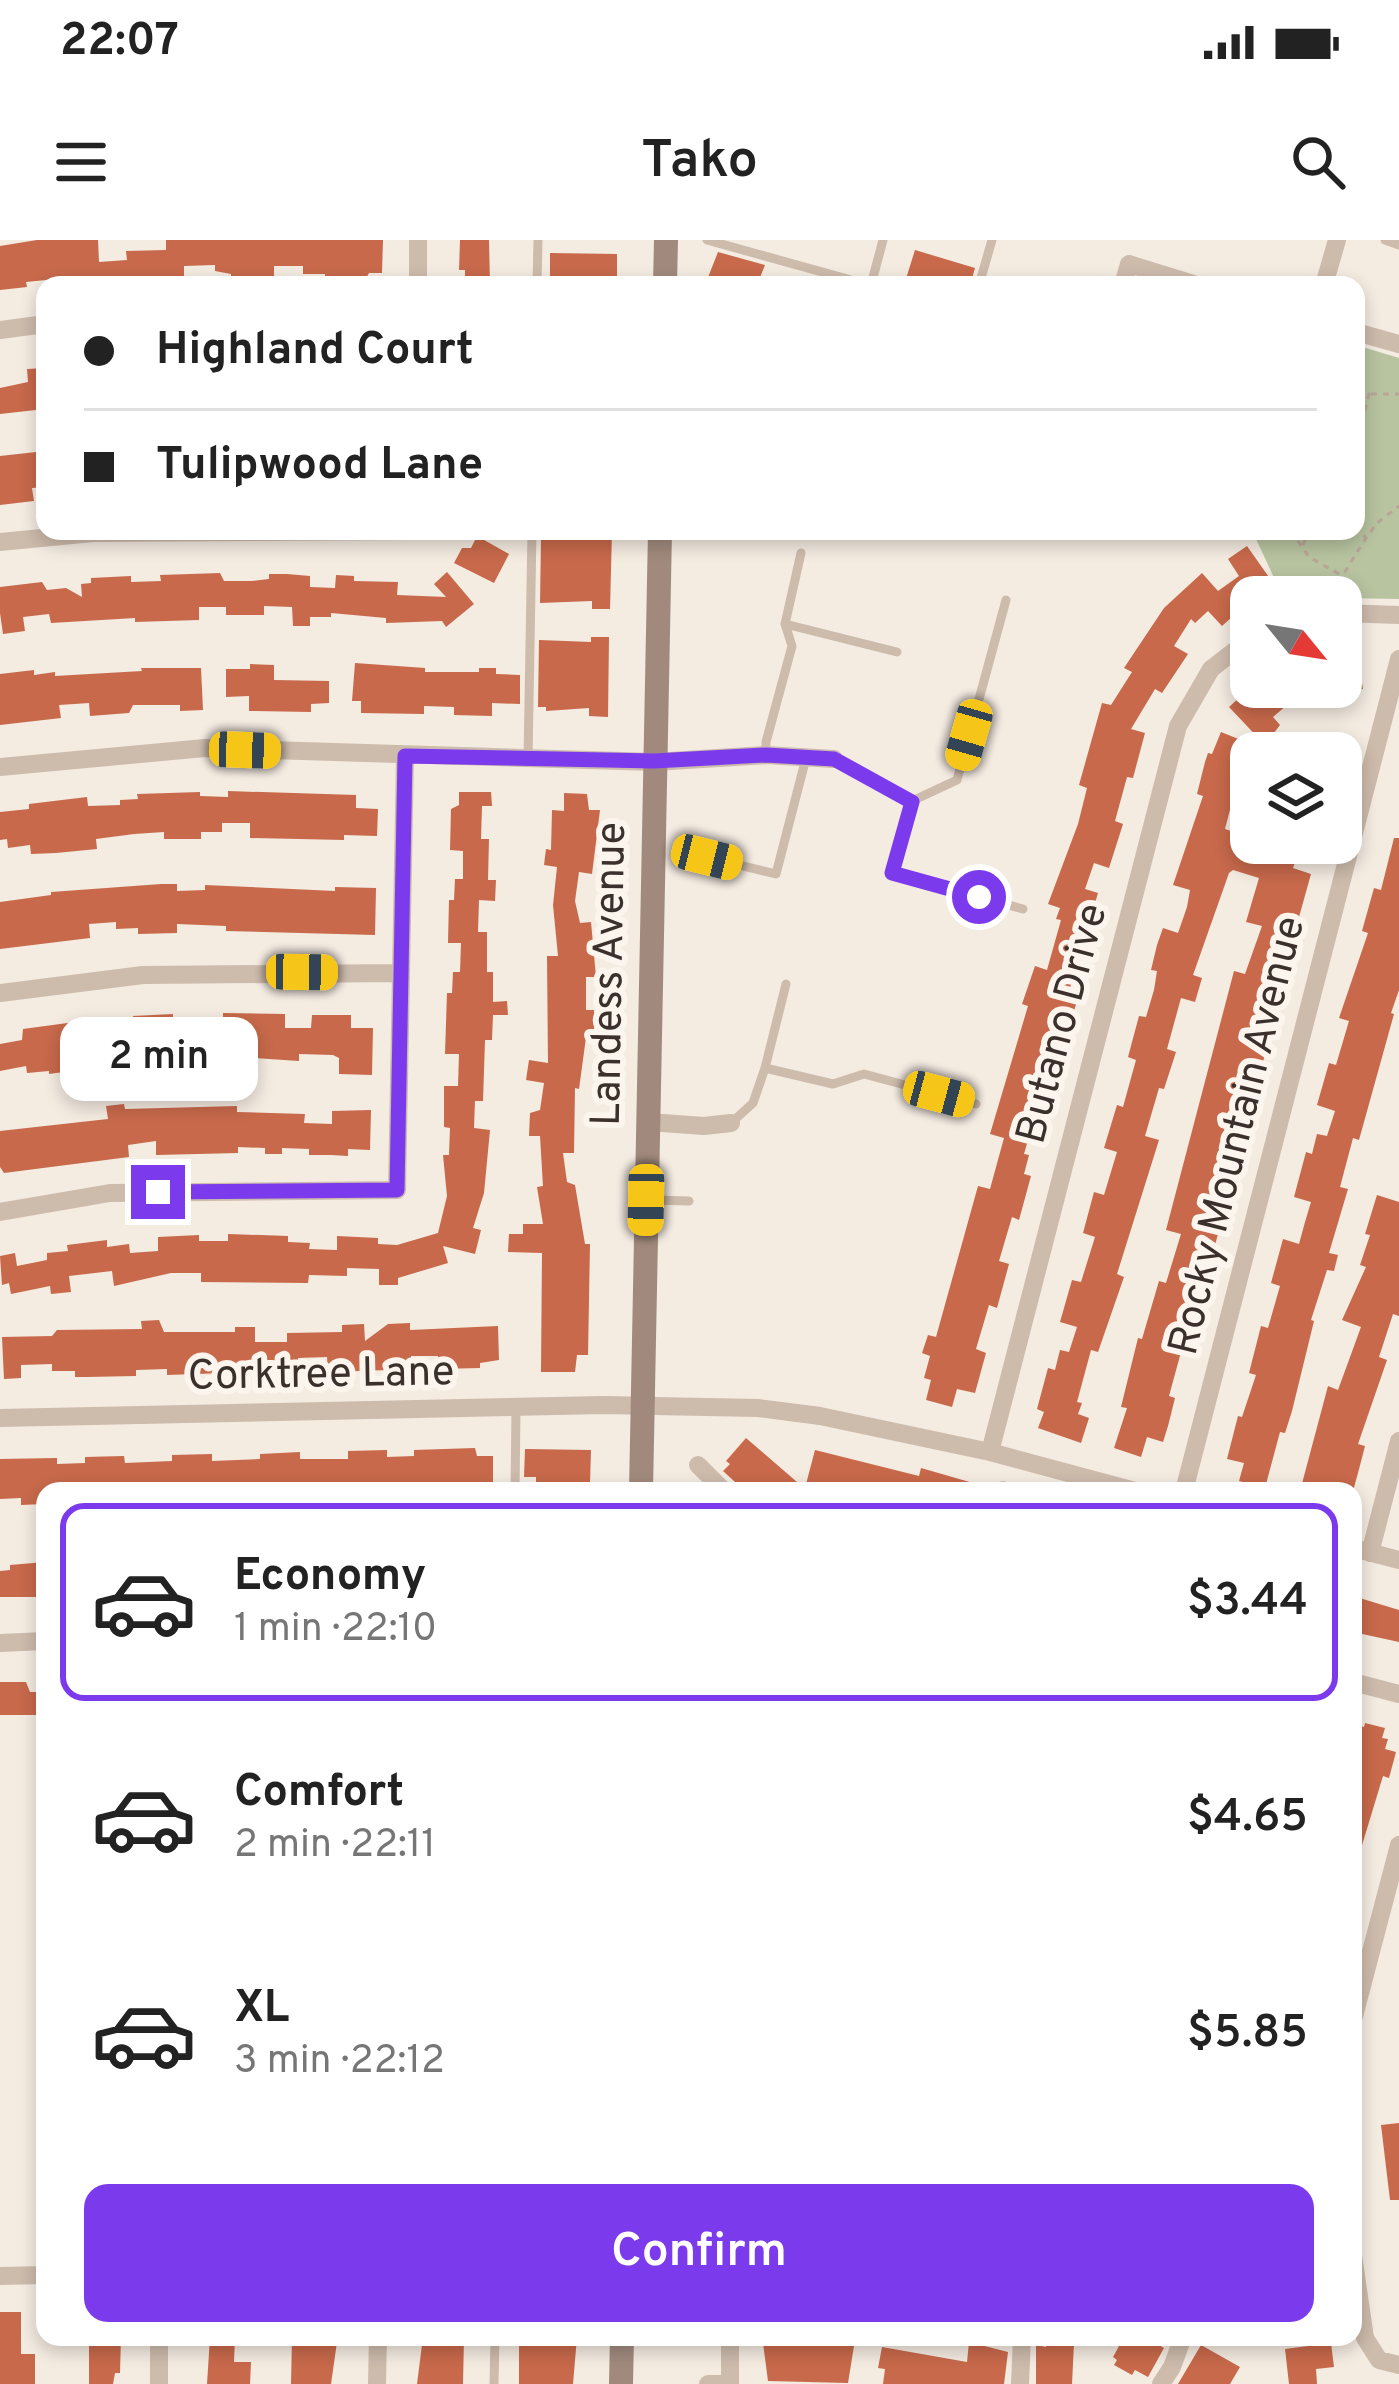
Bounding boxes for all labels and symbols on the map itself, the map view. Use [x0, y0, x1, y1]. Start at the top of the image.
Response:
north arrow [1230, 576, 1362, 708]
car [942, 695, 996, 775]
car [208, 731, 282, 769]
street label: Landess Avenue [582, 821, 640, 1127]
car [668, 831, 746, 883]
route start [952, 870, 1006, 924]
street label: Butano Drive [1007, 898, 1121, 1150]
street label: Rocky Mountain Avenue [1159, 911, 1319, 1361]
car [266, 953, 338, 991]
callout: 2 min [59, 1018, 257, 1102]
car [900, 1067, 978, 1121]
car [627, 1164, 665, 1236]
route end [131, 1165, 185, 1219]
street label: Corktree Lane [187, 1347, 455, 1405]

